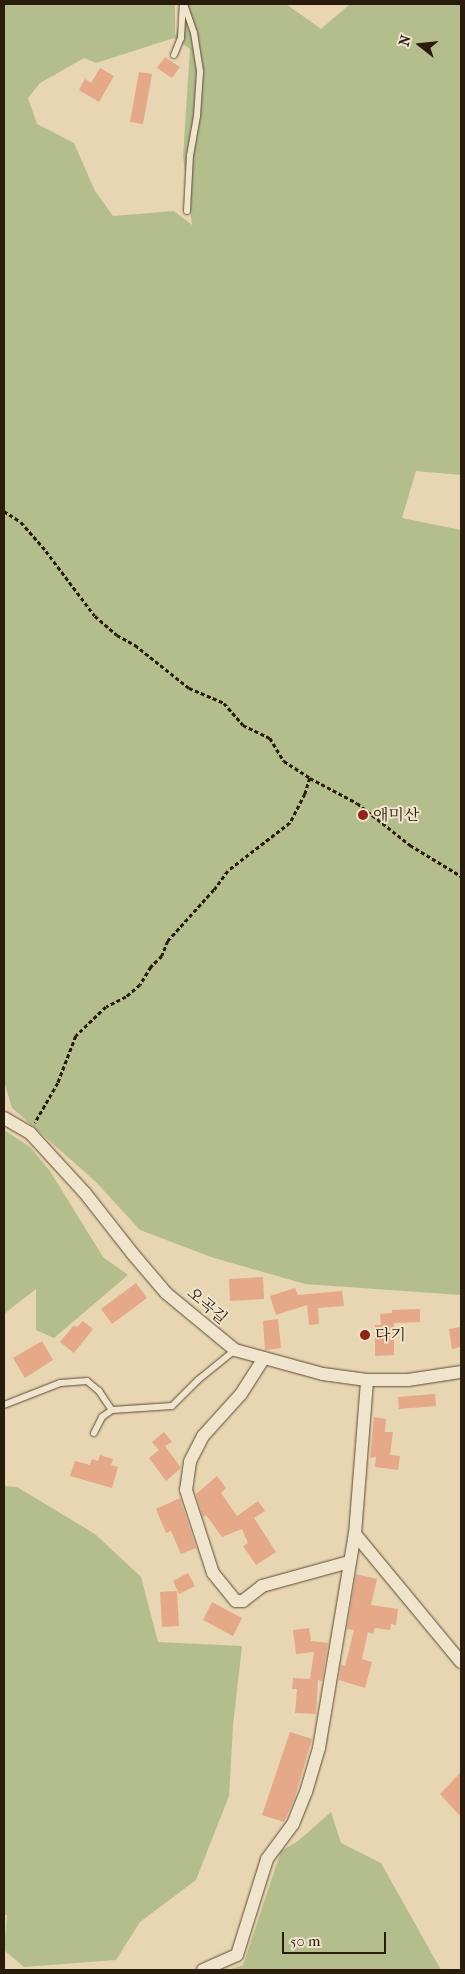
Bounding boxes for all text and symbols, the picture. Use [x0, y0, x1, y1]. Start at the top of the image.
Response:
north arrow [395, 20, 445, 70]
text: N [395, 33, 415, 48]
place label: 애미산 [373, 805, 419, 825]
marker: 애미산 [357, 809, 369, 821]
street label: 오곡길 [183, 1284, 231, 1328]
place label: 다기 [375, 1325, 406, 1345]
marker: 다기 [359, 1329, 371, 1341]
scale bar [285, 1922, 389, 1954]
text: 50 m [290, 1932, 320, 1950]

